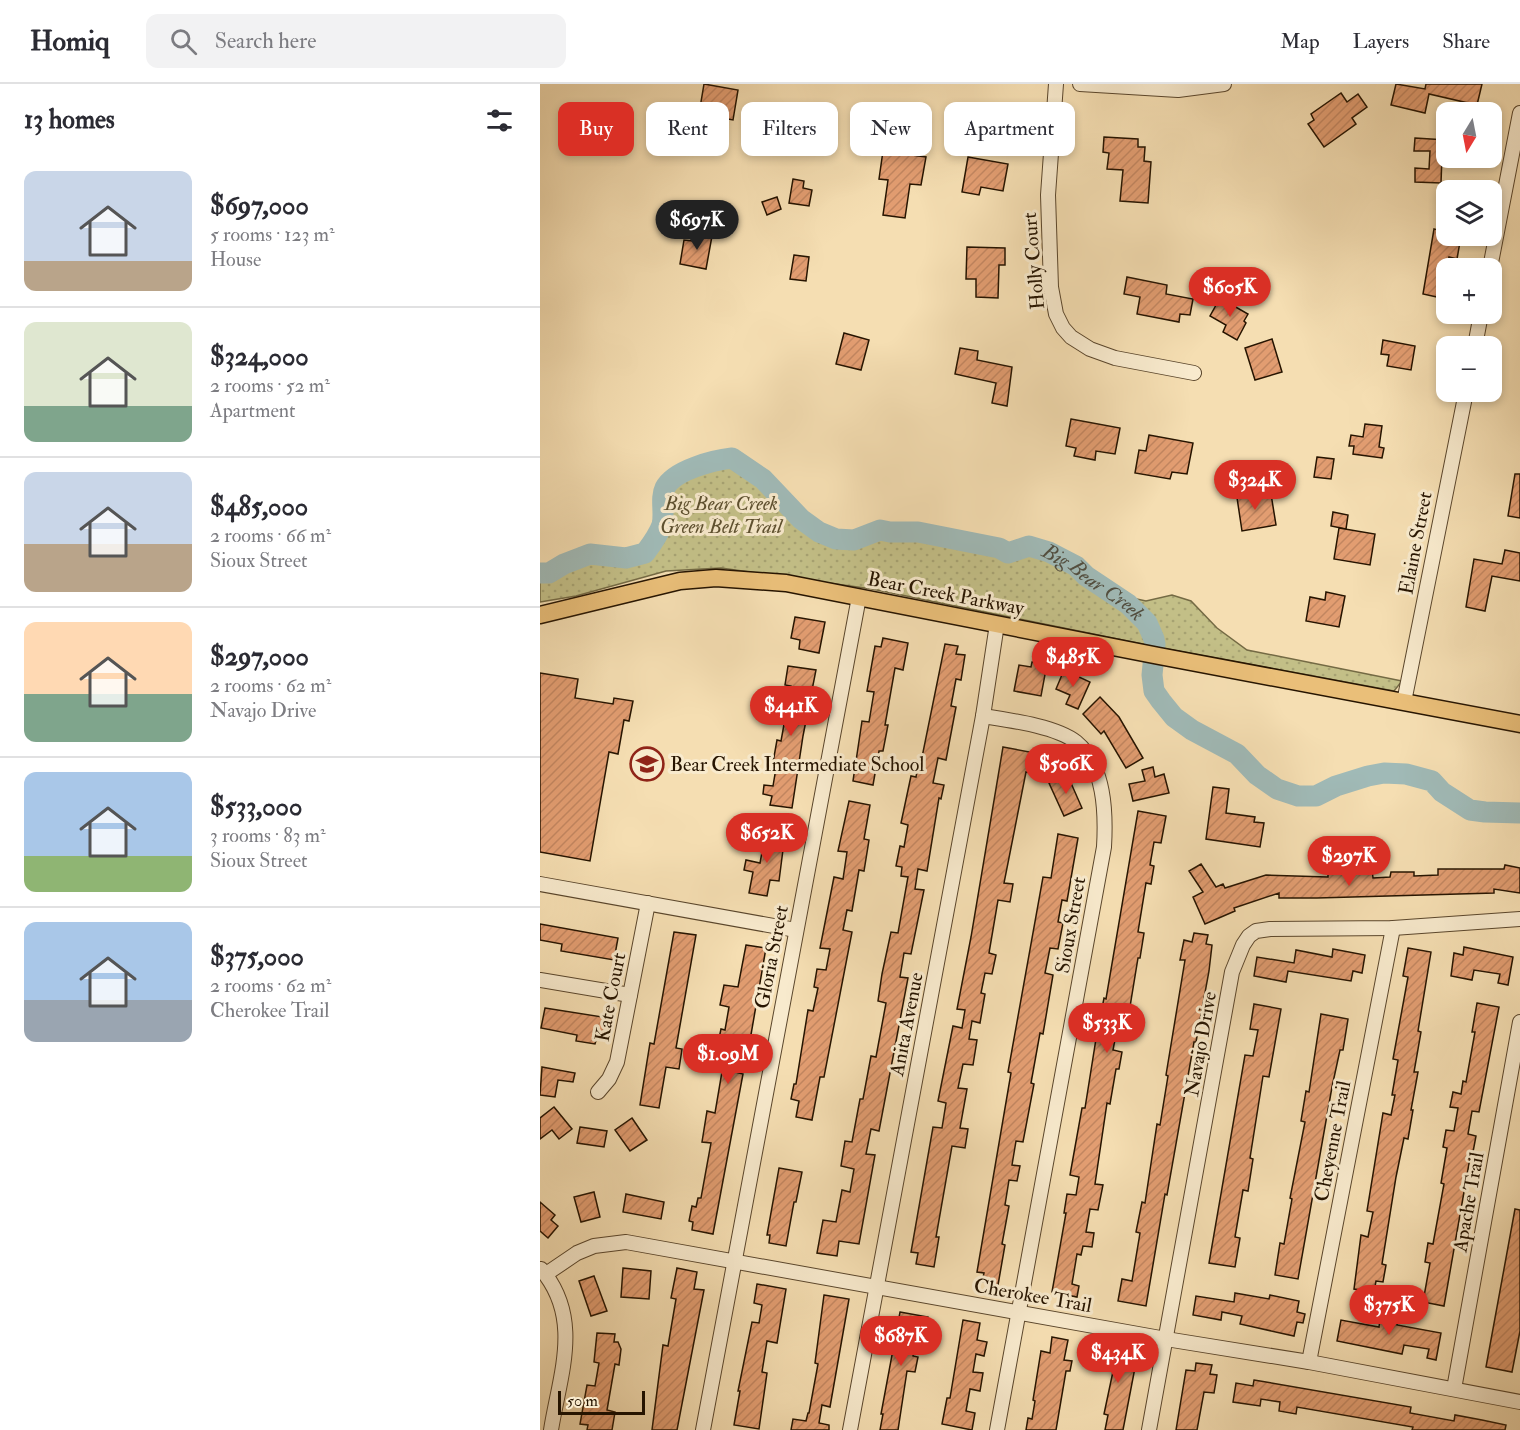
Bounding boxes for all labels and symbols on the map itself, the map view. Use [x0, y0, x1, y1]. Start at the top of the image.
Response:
north arrow [1436, 102, 1502, 168]
pin: $697K [655, 200, 739, 251]
street label: Holly Court [1017, 211, 1050, 311]
pin: $605K [1188, 267, 1272, 318]
pin: $324K [1213, 460, 1297, 511]
street label: Elaine Street [1393, 489, 1438, 597]
park label: Big Bear Creek Green Belt Trail [660, 491, 784, 539]
water label: Big Bear Creek [1037, 537, 1150, 627]
street label: Bear Creek Parkway [865, 566, 1028, 621]
pin: $485K [1031, 637, 1115, 688]
pin: $441K [749, 686, 833, 737]
pin: $506K [1024, 744, 1108, 795]
school or university icon: Bear Creek Intermediate School [629, 746, 665, 782]
place label: Bear Creek Intermediate School [670, 752, 924, 777]
pin: $652K [725, 813, 809, 864]
pin: $297K [1307, 836, 1391, 887]
street label: Sioux Street [1050, 874, 1091, 975]
street label: Gloria Street [749, 903, 794, 1011]
street label: Kate Court [590, 950, 631, 1044]
street label: Anita Avenue [884, 970, 929, 1079]
street label: Navajo Drive [1179, 990, 1222, 1099]
pin: $533K [1065, 1003, 1149, 1054]
pin: $1.09M [679, 1034, 777, 1085]
street label: Cheyenne Trail [1309, 1079, 1356, 1204]
street label: Apache Trail [1447, 1150, 1491, 1255]
street label: Cherokee Trail [972, 1273, 1094, 1318]
pin: $375K [1347, 1285, 1431, 1336]
pin: $687K [859, 1316, 943, 1367]
pin: $434K [1076, 1333, 1160, 1384]
scale bar [558, 1388, 645, 1416]

